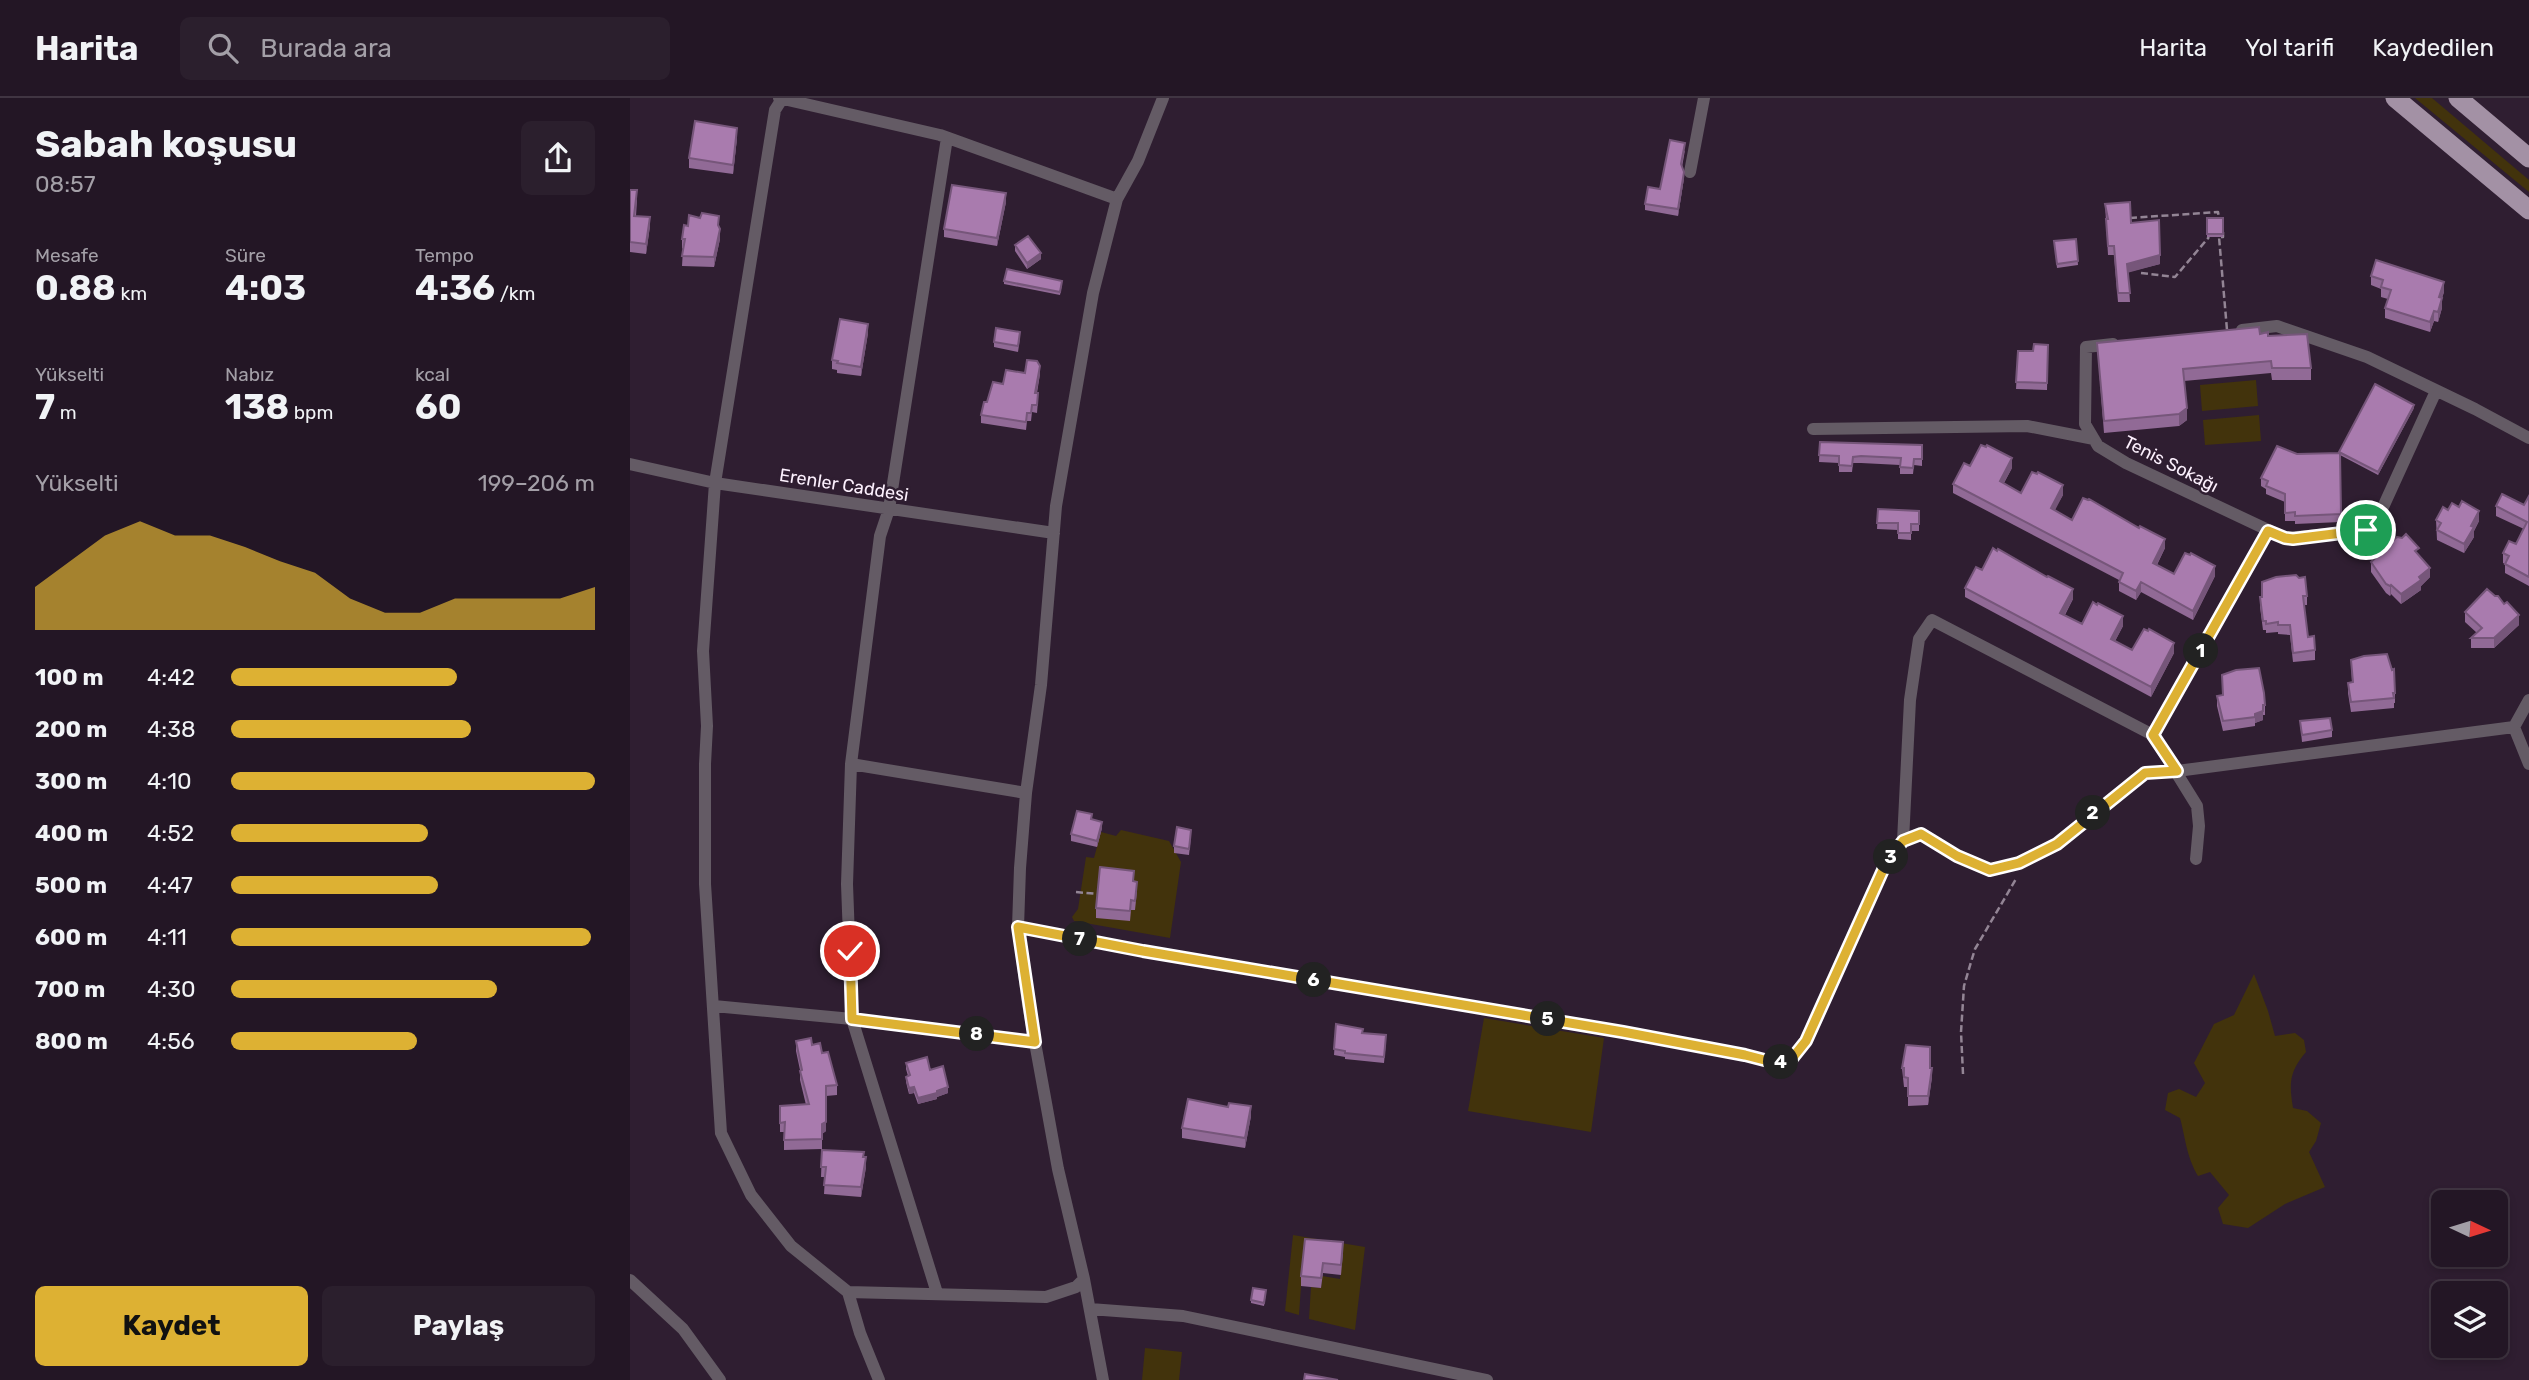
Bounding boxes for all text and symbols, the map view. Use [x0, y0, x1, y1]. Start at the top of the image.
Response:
search box [180, 17, 670, 80]
text: Harita [35, 29, 138, 68]
icon: search [204, 29, 242, 67]
text: Burada ara [260, 33, 392, 64]
text: Harita [2139, 34, 2207, 62]
text: Yol tarifi [2245, 34, 2334, 62]
text: Kaydedilen [2372, 34, 2494, 62]
text: Sabah koşusu [35, 121, 297, 167]
button: share [521, 121, 595, 195]
text: 08:57 [35, 170, 96, 198]
text: Mesafe [35, 244, 99, 267]
text: Süre [225, 244, 266, 267]
text: Tempo [415, 244, 474, 267]
text: 0.88 [35, 267, 116, 309]
text: 4:03 [225, 267, 306, 309]
text: 4:36 [415, 267, 495, 309]
text: km [116, 282, 147, 305]
text: /km [495, 282, 536, 305]
text: Yükselti [35, 363, 104, 386]
text: Nabız [225, 363, 274, 386]
text: kcal [415, 363, 450, 386]
text: 7 [35, 386, 55, 428]
text: 138 [225, 386, 289, 428]
text: 60 [415, 386, 462, 428]
text: m [55, 401, 77, 424]
text: bpm [289, 401, 333, 424]
street label: Tenis Sokağı [2120, 431, 2222, 497]
street label: Erenler Caddesi [778, 464, 910, 506]
text: Yükselti [35, 469, 119, 497]
text: 199–206 m [478, 469, 595, 497]
pin [2336, 500, 2396, 560]
icon: arrive [2347, 511, 2385, 549]
pin: 1 [2184, 634, 2218, 668]
text: 1 [2196, 639, 2205, 662]
text: 100 m [35, 663, 104, 691]
text: 4:42 [147, 663, 195, 691]
text: 200 m [35, 715, 107, 743]
text: 4:38 [147, 715, 196, 743]
text: 300 m [35, 767, 107, 795]
text: 4:10 [147, 767, 192, 795]
pin: 2 [2076, 796, 2110, 830]
text: 2 [2086, 801, 2099, 824]
text: 400 m [35, 819, 108, 847]
text: 4:52 [147, 819, 194, 847]
pin: 3 [1874, 840, 1908, 874]
text: 3 [1884, 845, 1897, 868]
text: 500 m [35, 871, 107, 899]
text: 4:47 [147, 871, 193, 899]
pin [820, 921, 880, 981]
pin: 7 [1063, 922, 1098, 956]
text: 600 m [35, 923, 107, 951]
text: 4:11 [147, 923, 187, 951]
text: 7 [1074, 927, 1085, 950]
icon: check [831, 932, 869, 970]
pin: 6 [1296, 962, 1332, 998]
text: 6 [1307, 968, 1320, 991]
text: 700 m [35, 975, 105, 1003]
text: 4:30 [147, 975, 196, 1003]
pin: 5 [1530, 1002, 1566, 1037]
text: 5 [1541, 1007, 1554, 1030]
pin: 8 [960, 1016, 994, 1052]
text: 8 [970, 1022, 983, 1045]
text: 800 m [35, 1027, 108, 1055]
text: 4:56 [147, 1027, 195, 1055]
pin: 4 [1764, 1044, 1798, 1080]
text: 4 [1774, 1050, 1787, 1073]
north arrow [2431, 1190, 2508, 1267]
map controls [2431, 1190, 2508, 1358]
button: layers [2431, 1281, 2508, 1358]
button: Kaydet [35, 1286, 308, 1366]
button: Paylaş [322, 1286, 595, 1366]

